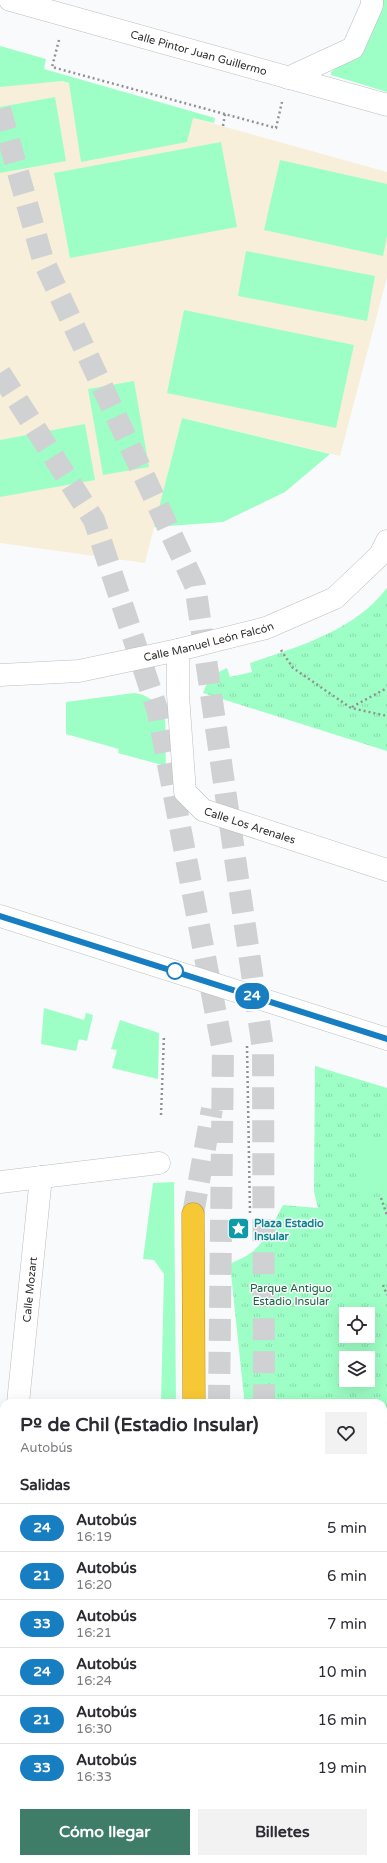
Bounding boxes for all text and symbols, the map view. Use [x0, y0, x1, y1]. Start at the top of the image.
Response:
street label: Calle Pintor Juan Guillermo [129, 27, 269, 78]
street label: Calle Manuel León Falcón [142, 619, 276, 664]
street label: Calle Los Arenales [203, 804, 297, 846]
unlabelled marker [166, 962, 184, 980]
line badge: 24 [234, 983, 270, 1009]
text: 24 [243, 987, 261, 1004]
place icon: Plaza Estadio Insular [226, 1216, 252, 1242]
place label: Plaza Estadio Insular [254, 1217, 324, 1243]
street label: Calle Mozart [20, 1256, 39, 1323]
park label: Parque Antiguo Estadio Insular [250, 1282, 332, 1308]
map controls [339, 1307, 375, 1387]
button: locate [339, 1307, 375, 1343]
button: layers [339, 1351, 375, 1387]
button: heart [325, 1412, 367, 1454]
text: Pº de Chil (Estadio Insular) [20, 1414, 259, 1436]
text: Autobús [20, 1440, 73, 1456]
text: Salidas [20, 1476, 70, 1494]
text: Autobús [76, 1511, 137, 1529]
text: 24 [33, 1519, 51, 1536]
text: 5 min [327, 1519, 367, 1537]
text: 16:19 [76, 1529, 112, 1545]
text: Autobús [76, 1559, 137, 1577]
text: 21 [33, 1567, 51, 1584]
text: 6 min [327, 1567, 367, 1585]
text: 16:20 [76, 1577, 112, 1593]
text: Autobús [76, 1607, 137, 1625]
text: 33 [33, 1615, 51, 1632]
text: 7 min [327, 1615, 367, 1633]
text: 16:21 [76, 1625, 112, 1641]
text: Autobús [76, 1655, 137, 1673]
text: 24 [33, 1663, 51, 1680]
text: 10 min [318, 1663, 367, 1681]
text: 16:24 [76, 1673, 112, 1689]
text: Autobús [76, 1703, 137, 1721]
text: 21 [33, 1711, 51, 1728]
text: 16 min [318, 1711, 367, 1729]
text: 16:30 [76, 1721, 112, 1737]
text: Autobús [76, 1751, 137, 1769]
text: 33 [33, 1759, 51, 1776]
text: 19 min [318, 1759, 367, 1777]
text: 16:33 [76, 1769, 112, 1785]
button: Cómo llegar [20, 1809, 190, 1855]
button: Billetes [198, 1809, 367, 1855]

